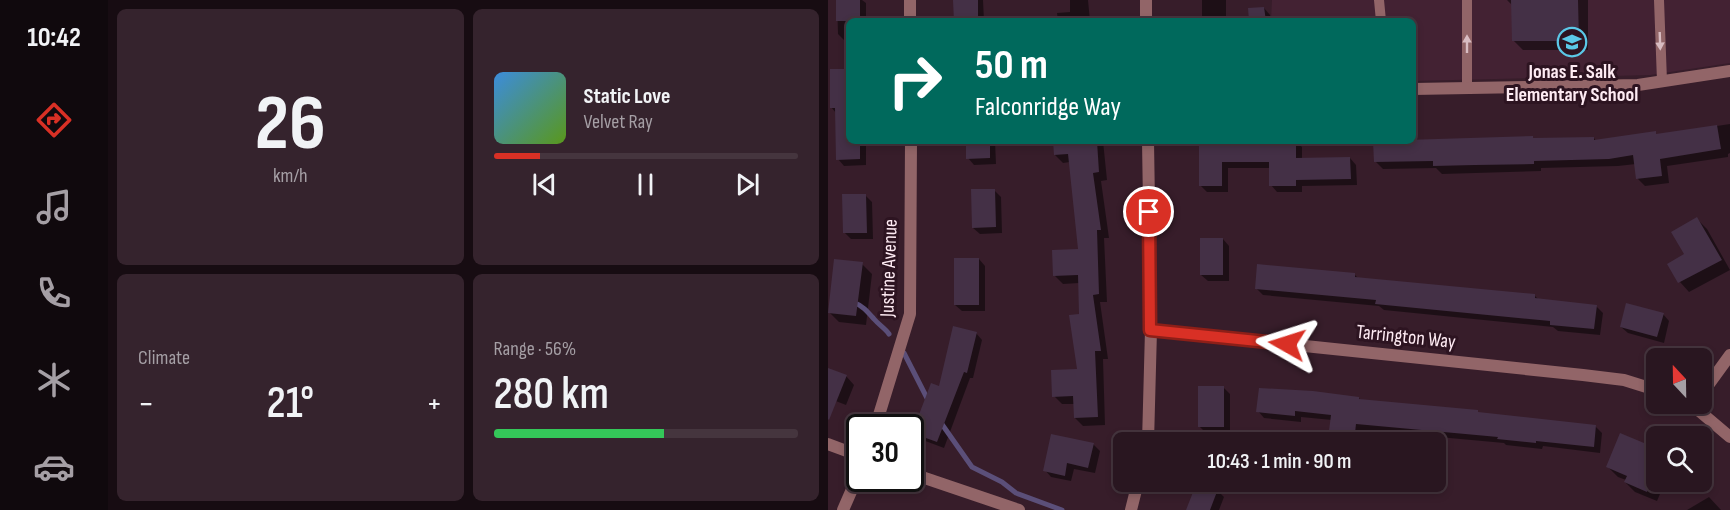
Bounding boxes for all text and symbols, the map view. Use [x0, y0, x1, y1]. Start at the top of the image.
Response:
text: 10:42 [27, 22, 81, 54]
school or university icon: Jonas E. Salk Elementary School [1556, 26, 1588, 58]
one-way arrow [1656, 31, 1665, 50]
one-way arrow [1462, 35, 1472, 54]
text: 50 m [975, 40, 1048, 91]
icon: right [876, 42, 954, 120]
place label: Jonas E. Salk Elementary School [1506, 60, 1638, 107]
text: 26 [255, 78, 326, 171]
text: Static Love [584, 83, 670, 110]
text: Falconridge Way [975, 91, 1121, 123]
icon: directions [33, 99, 75, 141]
text: Velvet Ray [584, 110, 653, 134]
text: km/h [273, 164, 308, 188]
icon: previous [528, 168, 561, 201]
icon: pause [629, 168, 662, 201]
icon: next [731, 168, 764, 201]
icon: music [33, 186, 75, 228]
pin [1123, 186, 1174, 237]
icon: arrive [1132, 195, 1165, 228]
street label: Justine Avenue [875, 219, 903, 318]
icon: phone [33, 272, 75, 314]
position arrow [1255, 312, 1319, 376]
street label: Tarrington Way [1355, 320, 1457, 354]
text: Range · 56% [494, 337, 576, 361]
text: Climate [138, 346, 190, 370]
north arrow [1646, 348, 1712, 414]
map controls [1646, 348, 1712, 492]
icon: climate [33, 359, 75, 401]
text: 280 km [494, 367, 609, 422]
text: 21° [266, 376, 314, 431]
text: − [138, 384, 154, 424]
text: + [426, 384, 443, 424]
speed limit sign: 30 [846, 414, 924, 492]
button: search [1646, 426, 1712, 492]
icon: car [33, 446, 75, 488]
text: 10:43 · 1 min · 90 m [1208, 448, 1351, 475]

